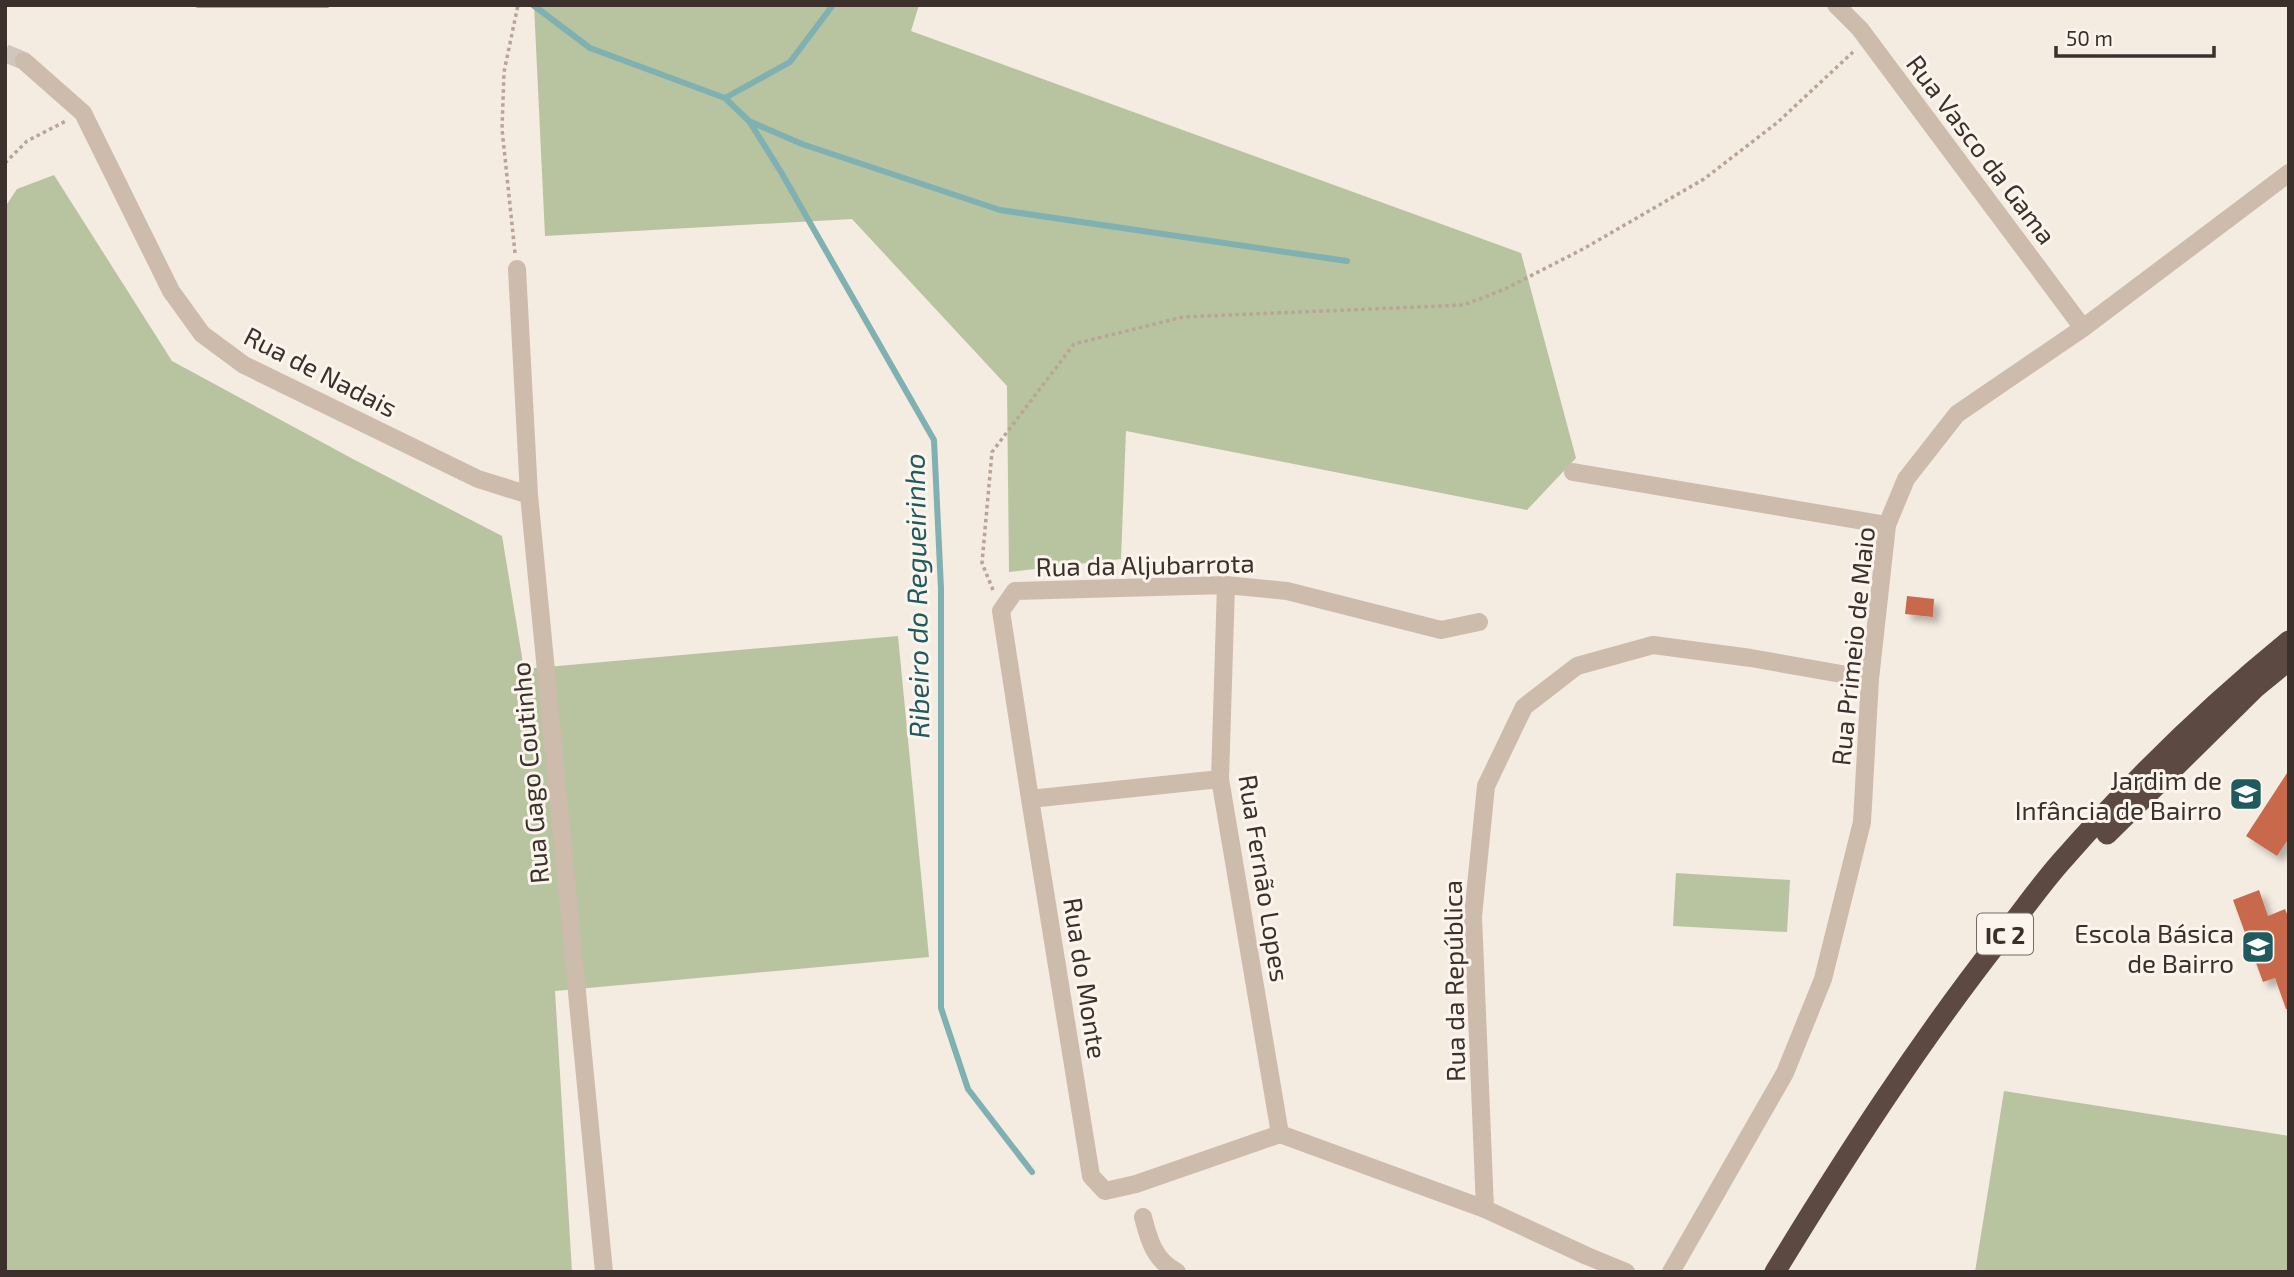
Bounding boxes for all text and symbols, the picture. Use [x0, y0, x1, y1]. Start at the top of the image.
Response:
scale bar [2056, 14, 2214, 58]
text: 50 m [2066, 25, 2113, 50]
street label: Rua Vasco da Gama [1901, 48, 2063, 250]
street label: Rua de Nadais [240, 319, 402, 423]
water label: Ribeiro do Regueirinho [897, 453, 935, 739]
street label: Rua Primeio de Maio [1824, 525, 1880, 767]
street label: Rua da Aljubarrota [1035, 547, 1255, 581]
street label: Rua Gago Coutinho [504, 661, 554, 885]
place label: Jardim de Infância de Bairro [2015, 764, 2222, 825]
street label: Rua Fernão Lopes [1233, 772, 1297, 984]
school or university icon: Jardim de Infância de Bairro [2227, 775, 2265, 813]
street label: Rua da República [1436, 880, 1470, 1082]
street label: Rua do Monte [1058, 895, 1114, 1061]
road number: IC 2 [1977, 914, 2033, 954]
place label: Escola Básica de Bairro [2074, 917, 2234, 978]
school or university icon: Escola Básica de Bairro [2239, 928, 2277, 966]

